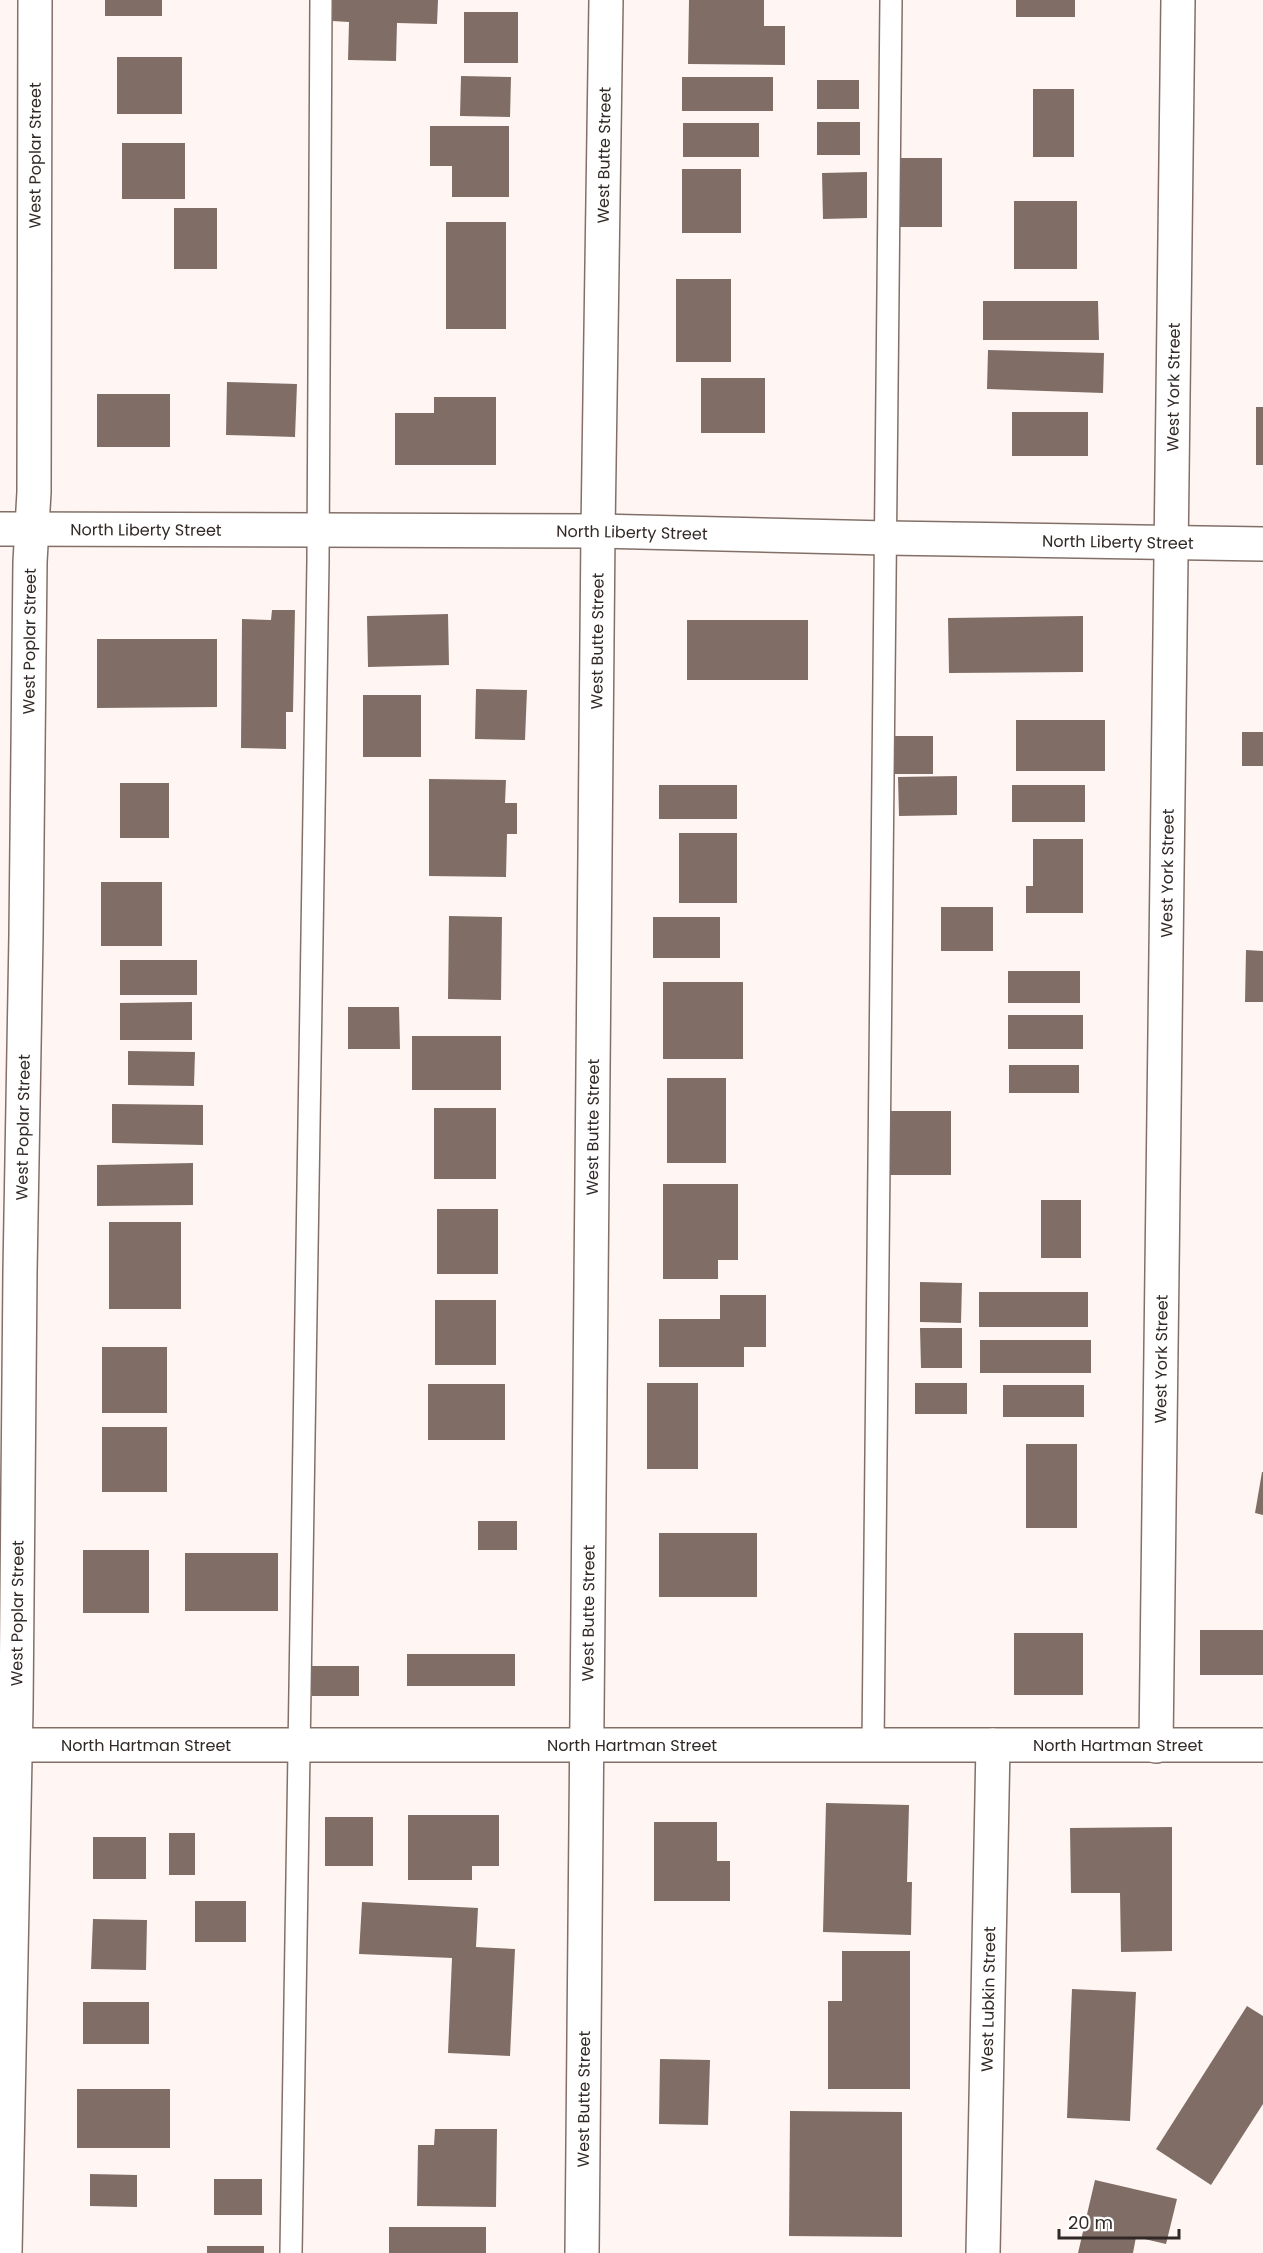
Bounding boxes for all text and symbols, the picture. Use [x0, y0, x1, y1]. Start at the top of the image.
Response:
street label: West Poplar Street [24, 82, 47, 228]
street label: West Butte Street [592, 86, 617, 224]
street label: West York Street [1161, 322, 1186, 452]
street label: North Liberty Street [70, 518, 222, 542]
street label: North Liberty Street [556, 520, 708, 546]
street label: North Liberty Street [1042, 529, 1194, 555]
street label: West Poplar Street [17, 568, 42, 714]
street label: West Butte Street [585, 572, 610, 710]
street label: West York Street [1155, 808, 1180, 938]
street label: West Poplar Street [10, 1054, 36, 1200]
street label: West Butte Street [581, 1058, 605, 1196]
street label: West York Street [1149, 1294, 1174, 1424]
street label: West Poplar Street [5, 1540, 30, 1686]
street label: West Butte Street [576, 1544, 601, 1682]
street label: North Hartman Street [61, 1734, 231, 1757]
street label: North Hartman Street [547, 1734, 717, 1757]
street label: North Hartman Street [1033, 1734, 1203, 1757]
street label: West Lubkin Street [976, 1926, 1001, 2072]
street label: West Butte Street [572, 2030, 596, 2168]
scale bar [1059, 2202, 1179, 2240]
text: 20 m [1068, 2210, 1113, 2235]

